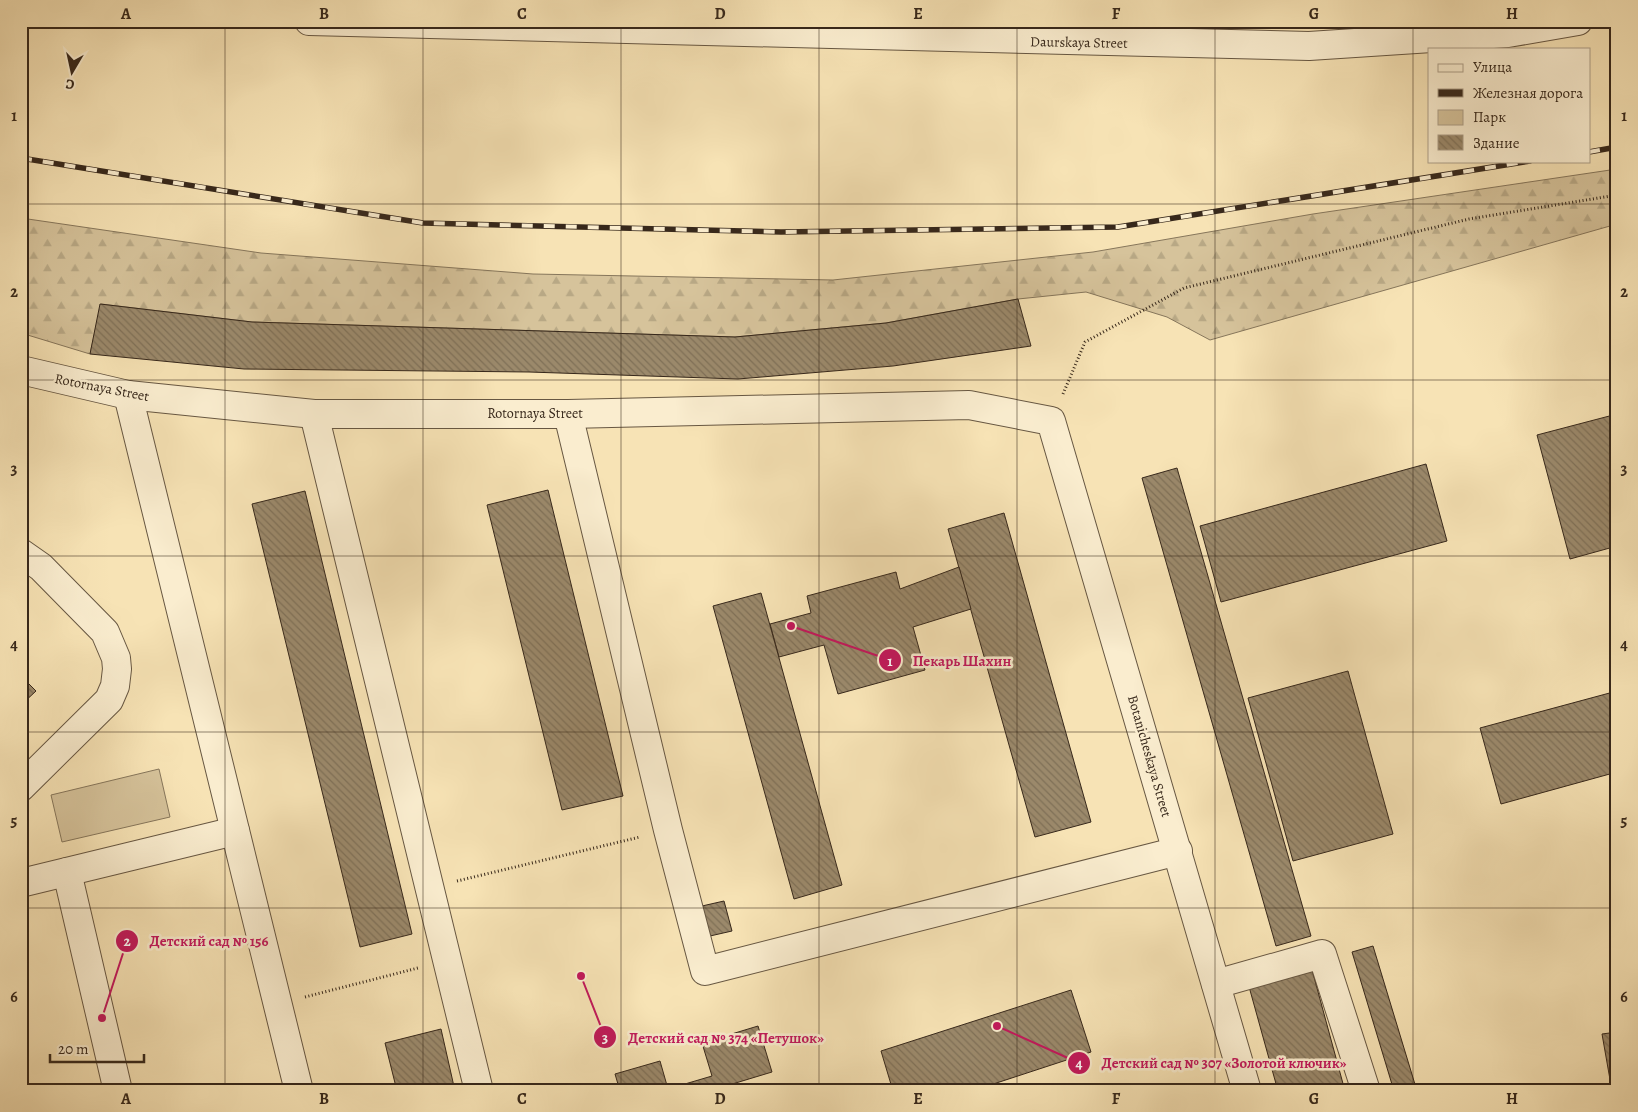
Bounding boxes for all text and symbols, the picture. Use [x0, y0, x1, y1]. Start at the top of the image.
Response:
text: A [120, 3, 132, 25]
text: B [319, 3, 329, 25]
text: C [517, 3, 527, 25]
text: D [714, 3, 726, 25]
text: E [913, 3, 923, 25]
text: F [1112, 3, 1121, 25]
text: G [1309, 3, 1319, 25]
text: H [1506, 3, 1518, 25]
street label: Daurskaya Street [1030, 32, 1128, 53]
north arrow [48, 48, 98, 98]
legend [1428, 48, 1590, 162]
text: Улица [1473, 57, 1512, 77]
text: С [64, 74, 76, 94]
text: Железная дорога [1473, 83, 1583, 103]
text: 1 [11, 105, 17, 127]
text: 1 [1621, 105, 1627, 127]
text: Парк [1473, 107, 1506, 127]
text: Здание [1473, 133, 1520, 153]
text: 2 [10, 281, 18, 303]
text: 2 [1620, 281, 1628, 303]
street label: Rotornaya Street [53, 369, 151, 406]
street label: Rotornaya Street [487, 404, 583, 423]
text: 3 [11, 458, 18, 480]
text: 3 [1621, 458, 1628, 480]
text: 4 [10, 634, 18, 656]
text: 4 [1620, 634, 1628, 656]
callout: Пекарь Шахин [878, 645, 1021, 675]
text: 1 [887, 651, 893, 671]
text: Пекарь Шахин [913, 651, 1011, 671]
street label: Botanicheskaya Street [1123, 693, 1176, 820]
text: 5 [11, 810, 18, 832]
text: 5 [1621, 810, 1628, 832]
callout: Детский сад № 156 [114, 926, 278, 956]
text: 2 [123, 931, 131, 951]
text: Детский сад № 156 [150, 931, 268, 951]
text: 6 [10, 986, 18, 1008]
text: 6 [1620, 986, 1628, 1008]
callout: Детский сад № 374 «Петушок» [593, 1022, 834, 1052]
text: 3 [602, 1028, 608, 1048]
text: Детский сад № 374 «Петушок» [628, 1028, 824, 1048]
scale bar [50, 1032, 144, 1064]
text: 20 m [58, 1039, 89, 1059]
callout: Детский сад № 307 «Золотой ключик» [1066, 1048, 1357, 1078]
text: 4 [1075, 1053, 1083, 1073]
text: Детский сад № 307 «Золотой ключик» [1101, 1053, 1347, 1073]
text: A [120, 1088, 132, 1110]
text: B [319, 1088, 329, 1110]
text: C [517, 1088, 527, 1110]
text: D [714, 1088, 726, 1110]
text: E [913, 1088, 923, 1110]
text: F [1112, 1088, 1121, 1110]
text: G [1309, 1088, 1319, 1110]
text: H [1506, 1088, 1518, 1110]

